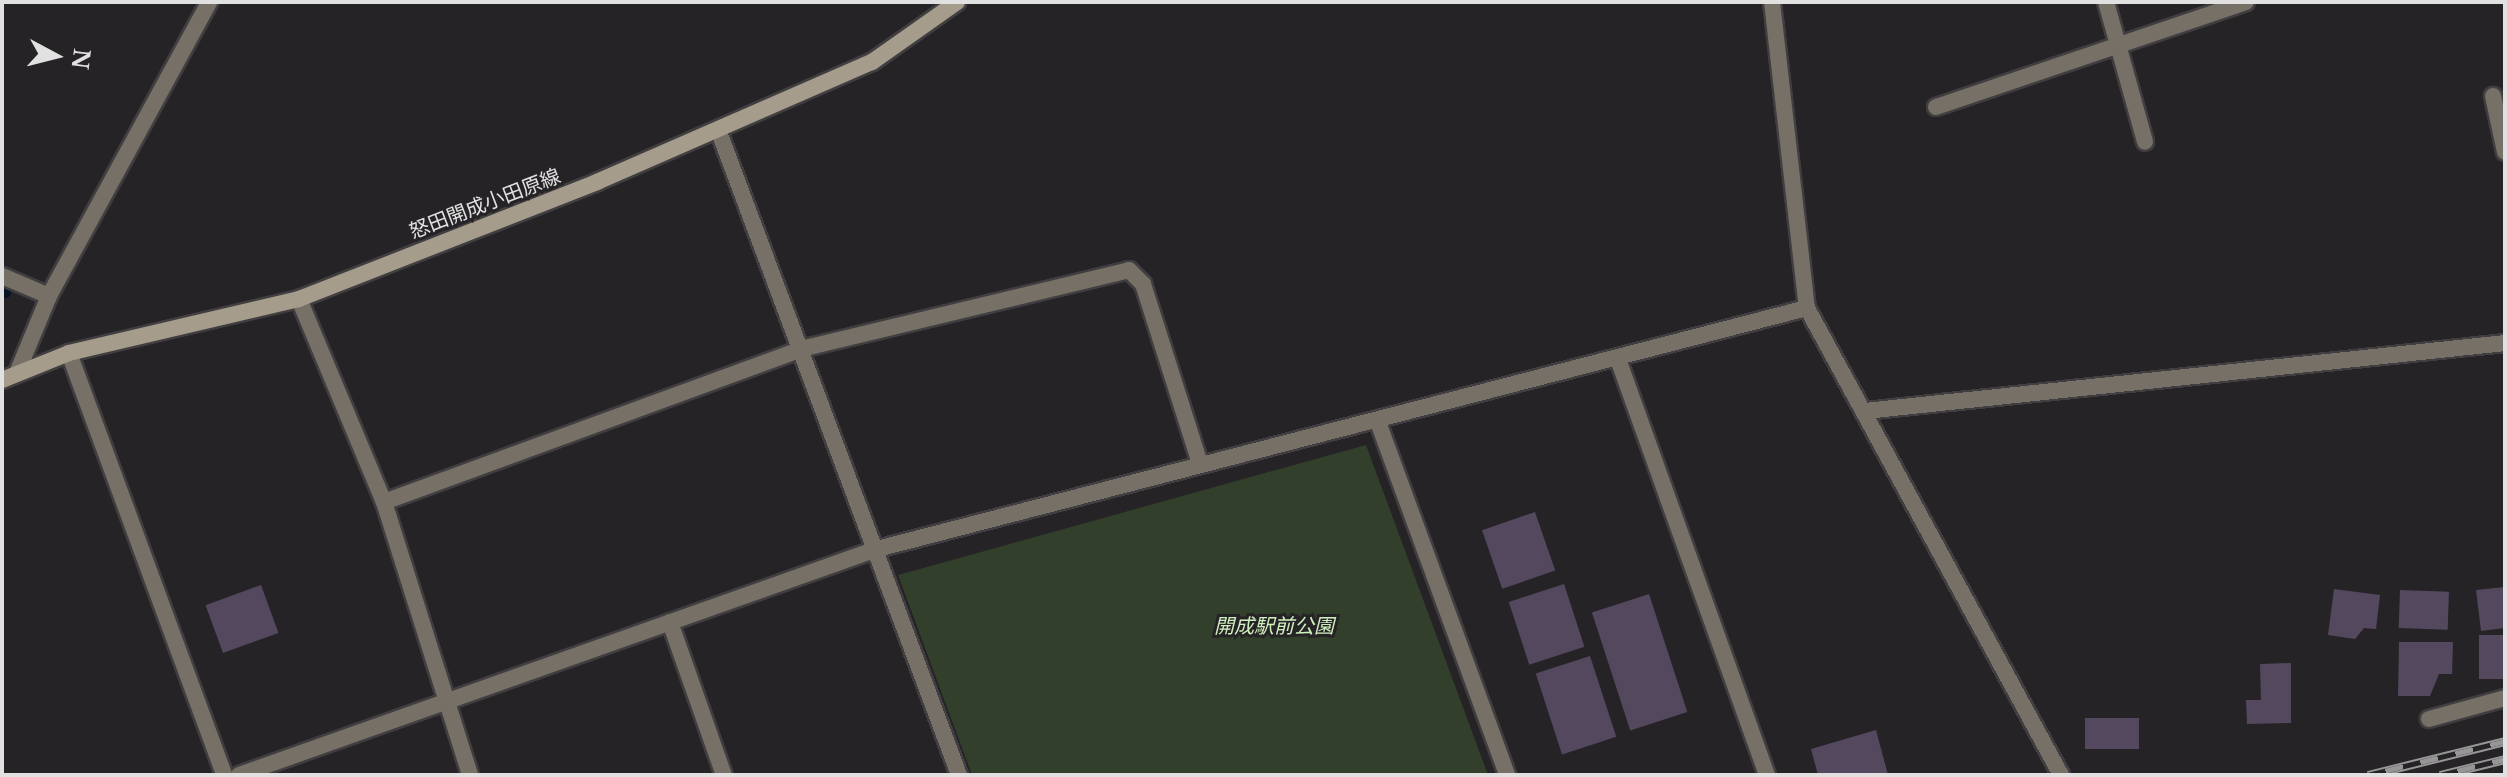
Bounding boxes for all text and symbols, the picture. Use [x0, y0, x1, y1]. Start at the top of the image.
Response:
north arrow [16, 16, 96, 96]
text: N [66, 47, 95, 71]
street label: 怒田開成小田原線 [406, 164, 564, 244]
park label: 開成駅前公園 [1214, 614, 1334, 638]

